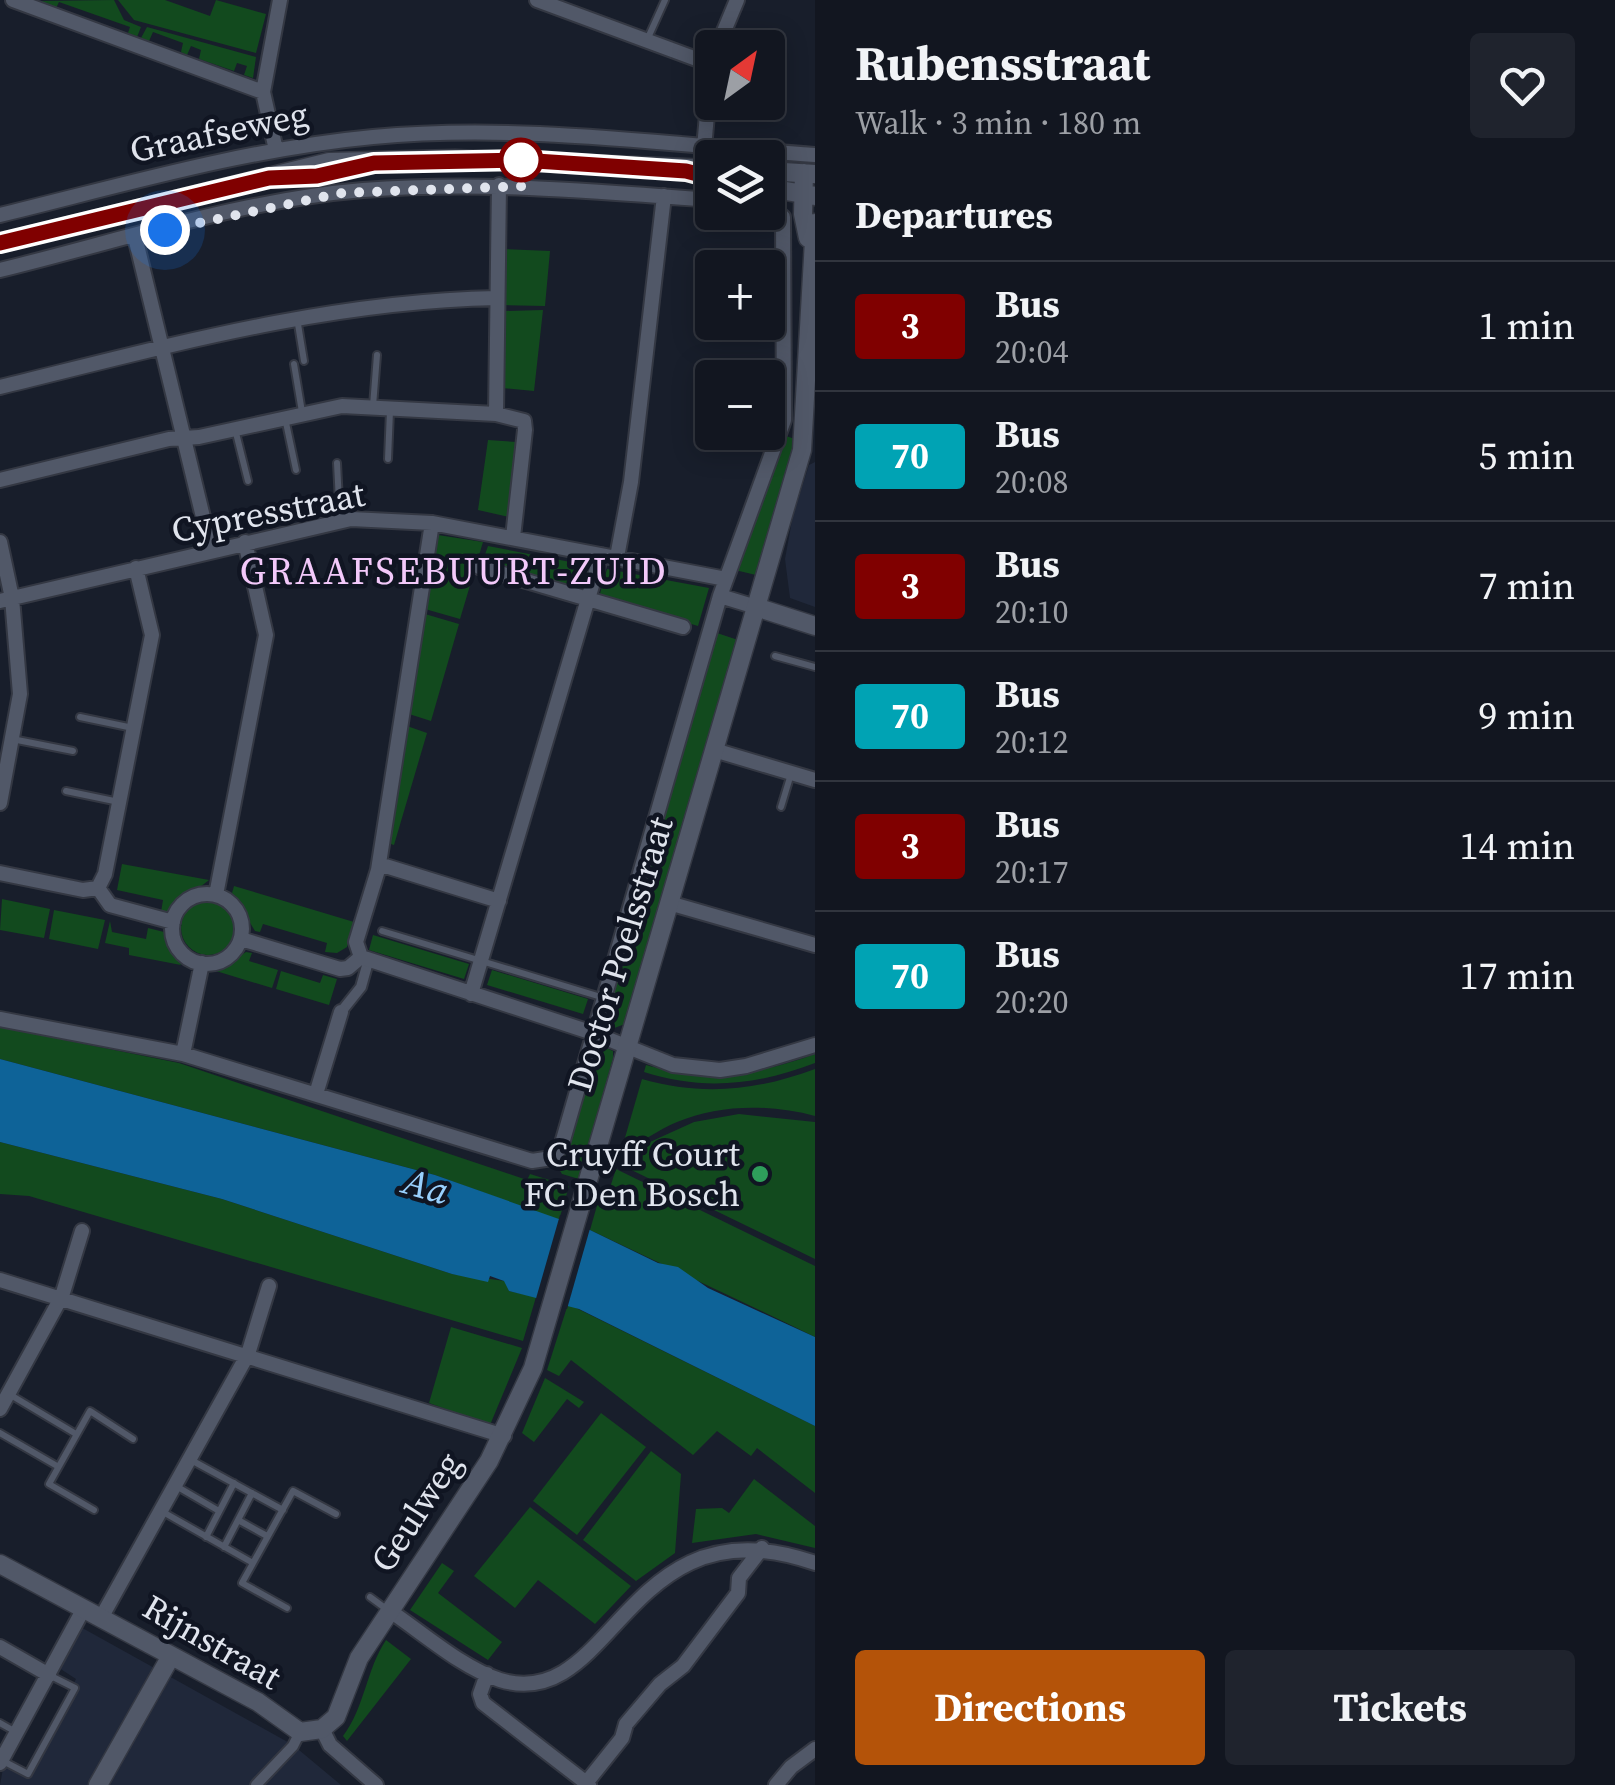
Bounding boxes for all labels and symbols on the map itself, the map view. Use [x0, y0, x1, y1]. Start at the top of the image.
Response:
north arrow [695, 30, 785, 120]
street label: Graafseweg [125, 90, 313, 174]
unlabelled marker [500, 139, 542, 181]
your location [140, 205, 190, 255]
street label: Cypresstraat [167, 470, 369, 554]
district label: GRAAFSEBUURT-ZUID [240, 545, 668, 597]
street label: Doctor Poelsstraat [555, 810, 685, 1097]
place label: Cruyff Court FC Den Bosch [524, 1130, 741, 1218]
water label: Aa [395, 1154, 455, 1217]
marker: Cruyff Court FC Den Bosch [749, 1163, 771, 1185]
street label: Geulweg [359, 1443, 473, 1581]
street label: Rijnstraat [134, 1583, 290, 1701]

